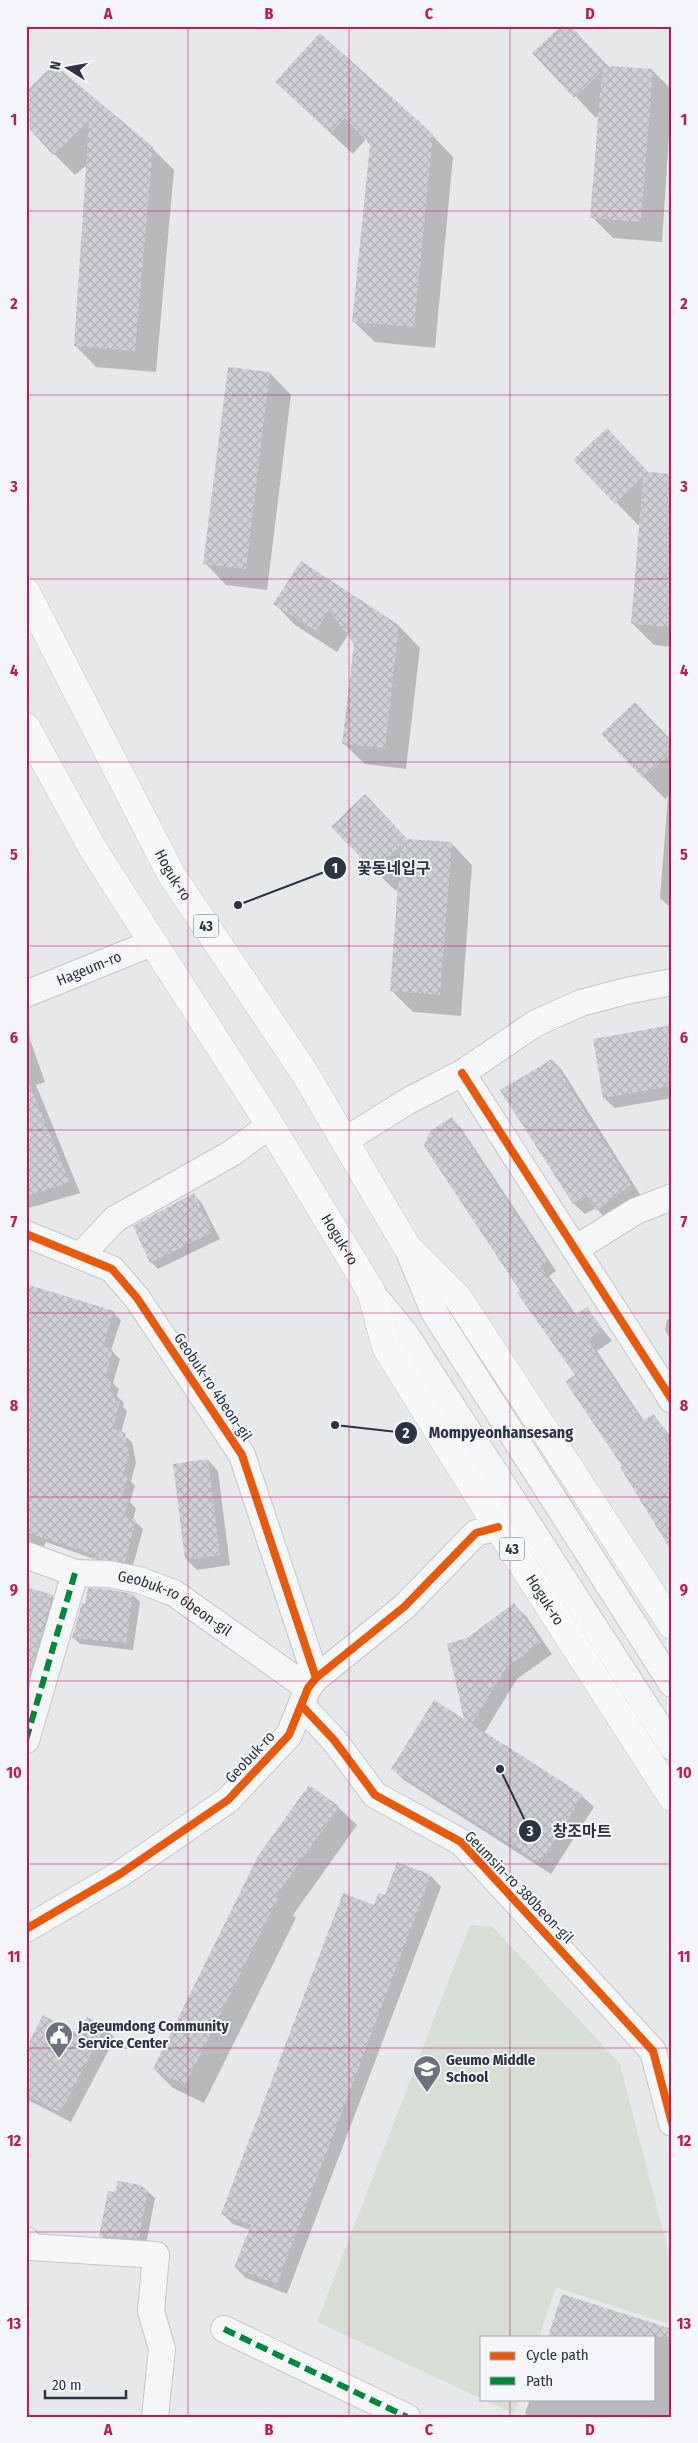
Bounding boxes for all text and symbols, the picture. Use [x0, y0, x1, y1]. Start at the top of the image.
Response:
text: A [103, 4, 113, 23]
text: B [265, 4, 274, 23]
text: C [425, 4, 434, 23]
text: D [585, 4, 595, 23]
north arrow [42, 42, 92, 92]
text: N [47, 60, 65, 71]
text: 1 [11, 110, 17, 129]
text: 1 [681, 110, 687, 129]
text: 2 [9, 294, 18, 313]
text: 2 [679, 294, 688, 313]
text: 3 [9, 477, 18, 496]
text: 3 [679, 477, 688, 496]
text: 4 [10, 661, 18, 680]
text: 4 [680, 661, 688, 680]
text: 5 [10, 845, 18, 864]
text: 5 [680, 845, 688, 864]
street label: Hoguk-ro [151, 846, 195, 904]
callout: 꽃동네입구 [322, 853, 441, 884]
text: 1 [332, 859, 338, 877]
text: 꽃동네입구 [357, 859, 431, 878]
road number: 43 [194, 914, 218, 938]
street label: Hageum-ro [54, 947, 124, 990]
text: 6 [10, 1028, 18, 1047]
text: 6 [680, 1028, 688, 1047]
street label: Hoguk-ro [317, 1211, 362, 1268]
text: 7 [11, 1212, 18, 1231]
text: 7 [681, 1212, 688, 1231]
street label: Geobuk-ro 4beon-gil [170, 1329, 256, 1445]
text: 8 [10, 1396, 19, 1415]
text: 8 [680, 1396, 689, 1415]
callout: Mompyeonhansesang [394, 1417, 583, 1448]
text: Mompyeonhansesang [429, 1423, 573, 1442]
text: 2 [402, 1424, 410, 1442]
road number: 43 [500, 1538, 524, 1560]
street label: Geobuk-ro 6beon-gil [116, 1567, 235, 1640]
street label: Hoguk-ro [522, 1571, 568, 1629]
text: 9 [10, 1580, 18, 1599]
text: 9 [680, 1580, 688, 1599]
street label: Geobuk-ro [221, 1727, 279, 1787]
text: 10 [6, 1763, 22, 1782]
text: 10 [676, 1763, 692, 1782]
callout: 창조마트 [517, 1816, 621, 1847]
text: 창조마트 [553, 1822, 612, 1841]
street label: Geumsin-ro 380beon-gil [461, 1827, 577, 1947]
text: 11 [7, 1947, 21, 1966]
text: 11 [677, 1947, 691, 1966]
place label: Jageumdong Community Service Center [77, 2017, 229, 2052]
public building icon: Jageumdong Community Service Center [44, 2020, 74, 2059]
place label: Geumo Middle School [446, 2051, 536, 2086]
school or university icon: Geumo Middle School [412, 2054, 442, 2093]
text: 12 [7, 2131, 22, 2150]
text: 12 [677, 2131, 692, 2150]
text: 13 [7, 2314, 22, 2333]
text: 13 [677, 2314, 692, 2333]
legend [480, 2336, 656, 2400]
text: Cycle path [526, 2346, 589, 2364]
scale bar [45, 2368, 126, 2400]
text: Path [526, 2372, 553, 2390]
text: 20 m [52, 2376, 82, 2394]
text: A [103, 2420, 113, 2439]
text: B [265, 2420, 274, 2439]
text: C [425, 2420, 434, 2439]
text: D [585, 2420, 595, 2439]

